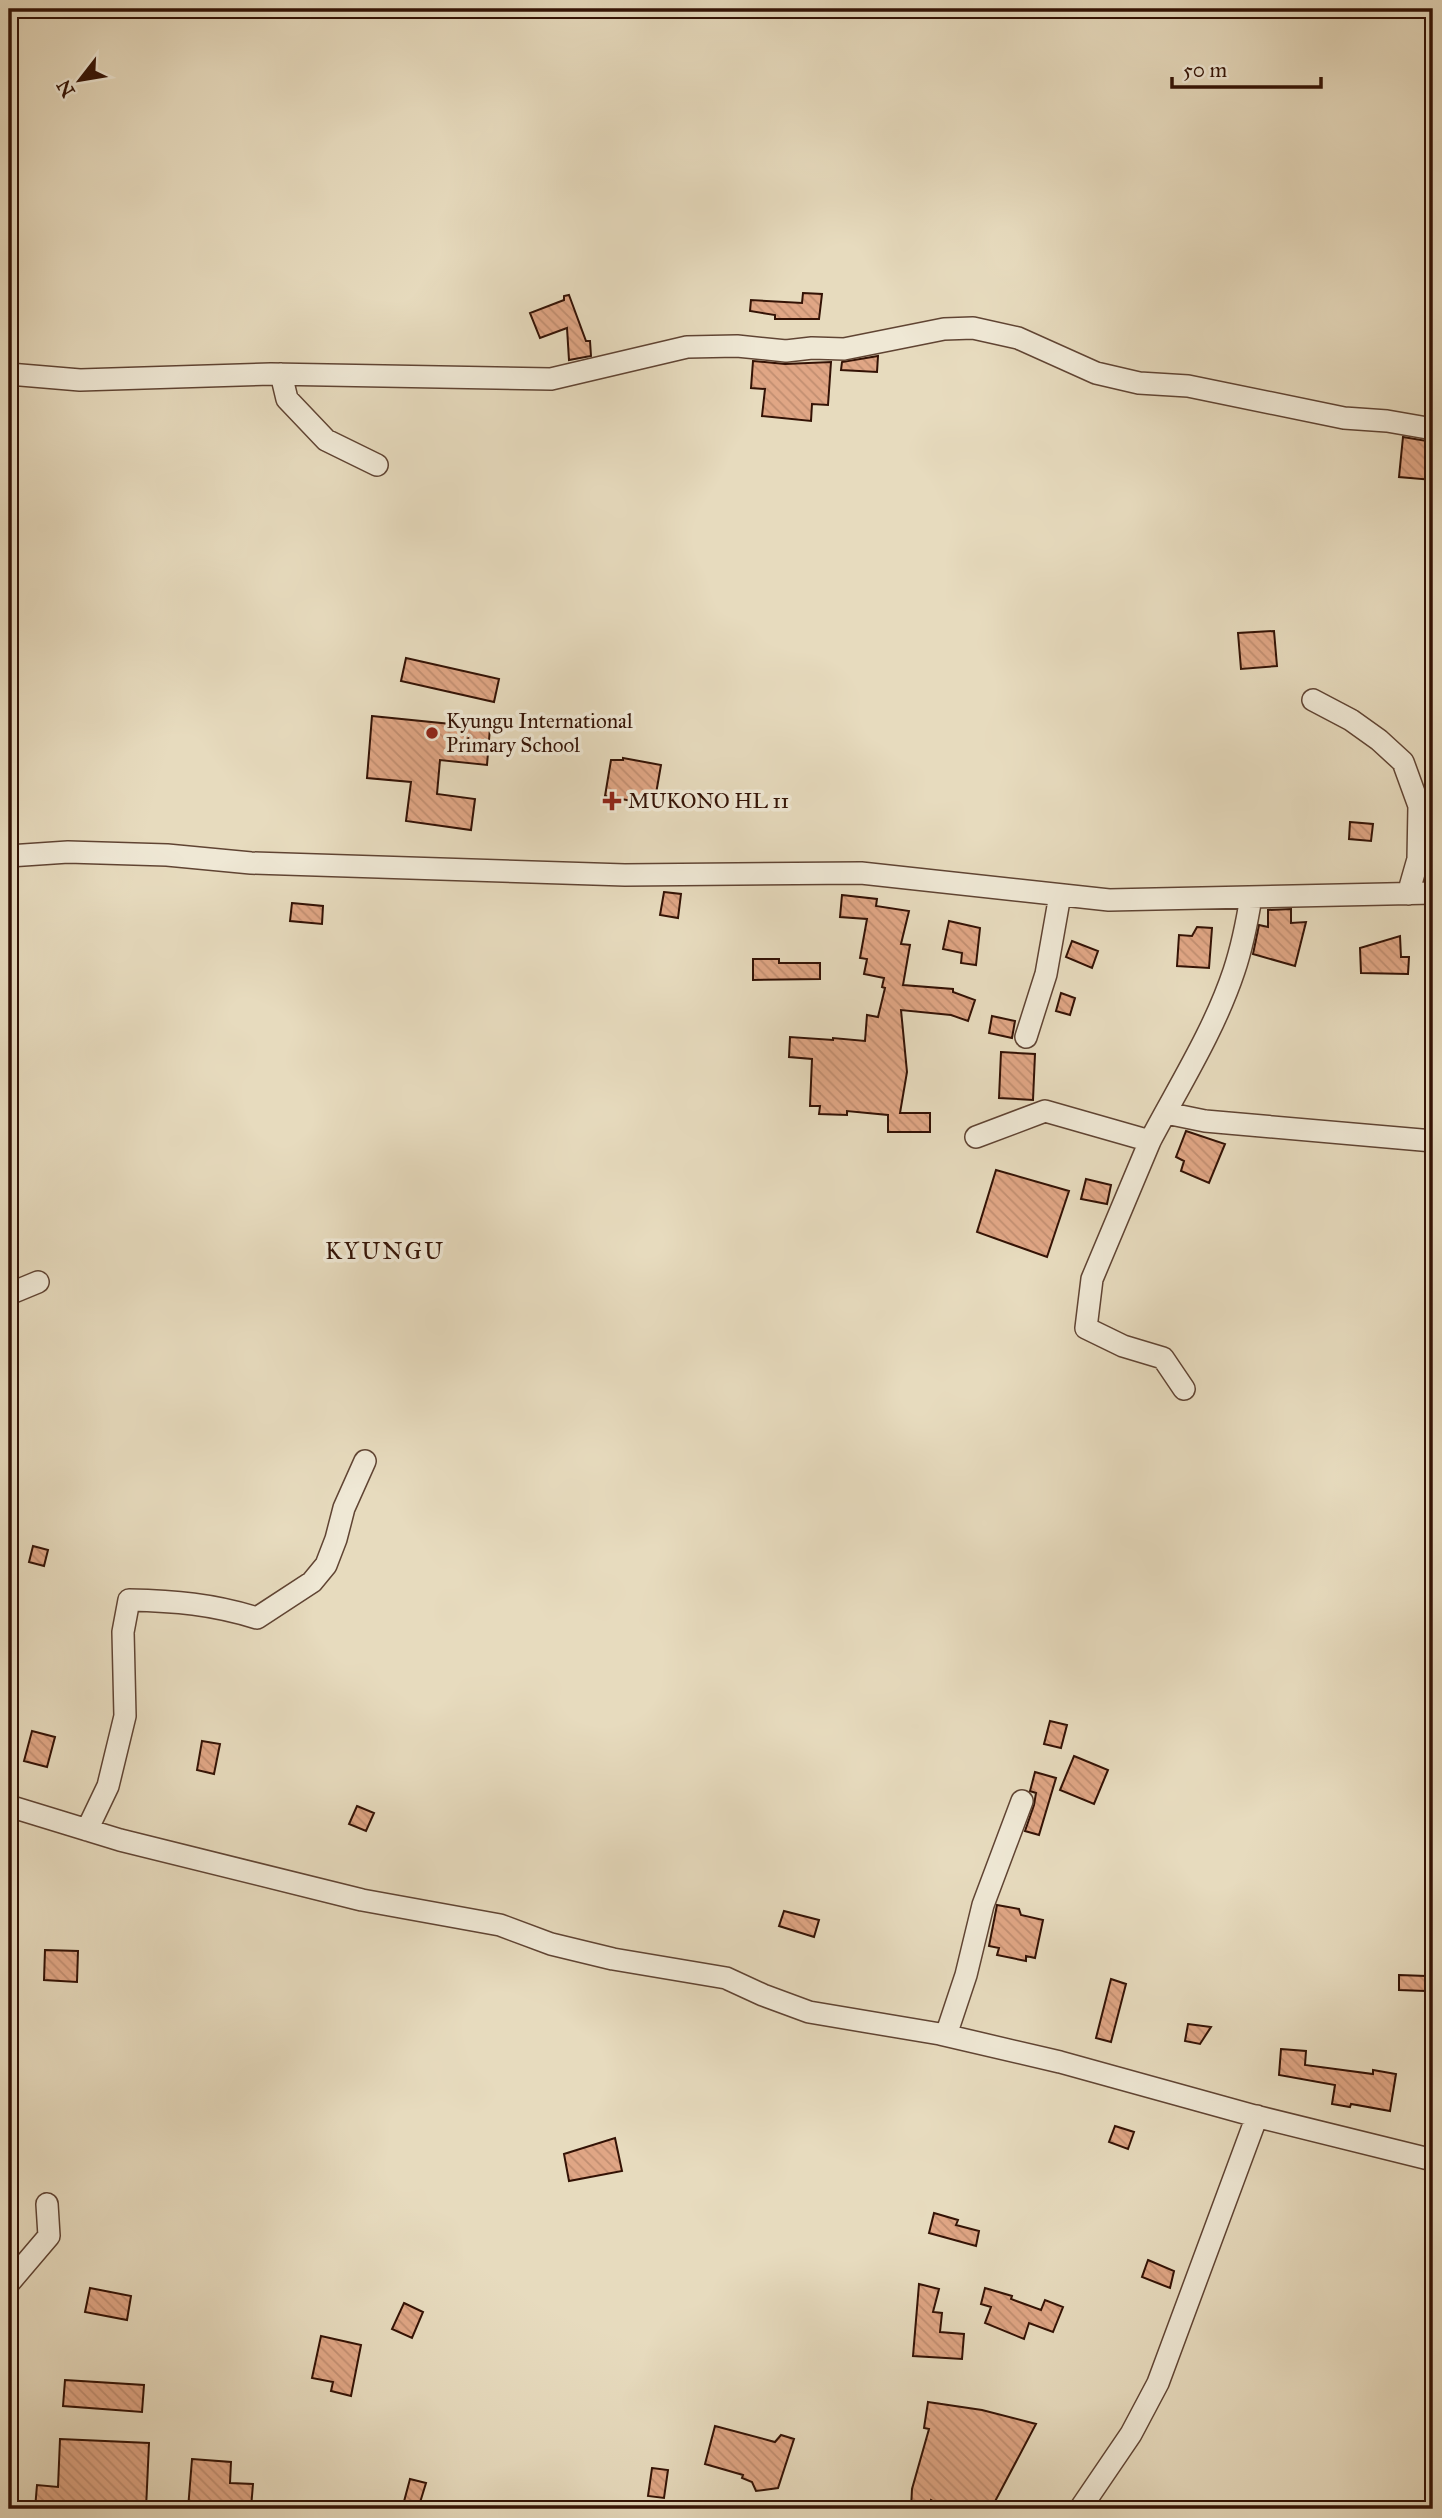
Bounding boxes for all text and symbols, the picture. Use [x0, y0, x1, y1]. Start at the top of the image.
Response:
north arrow [46, 46, 116, 116]
scale bar [1172, 46, 1321, 90]
text: 50 m [1183, 57, 1228, 83]
text: N [52, 76, 80, 101]
place label: Kyungu International Primary School [446, 708, 633, 758]
marker: Kyungu International Primary School [424, 725, 440, 741]
place label: MUKONO HL 11 [628, 788, 789, 814]
marker: MUKONO HL 11 [602, 791, 622, 811]
district label: KYUNGU [325, 1236, 445, 1266]

